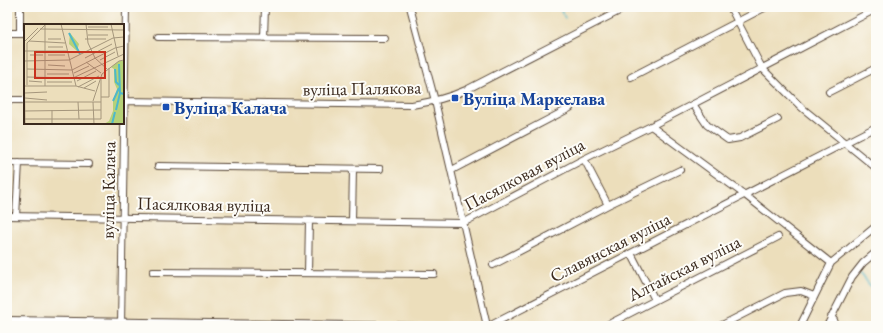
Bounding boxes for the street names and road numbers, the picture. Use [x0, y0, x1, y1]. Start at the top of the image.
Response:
street label: вуліца Палякова [302, 75, 422, 101]
street label: Пасялковая вуліца [460, 132, 589, 216]
street label: вуліца Калача [96, 140, 120, 239]
street label: Пасялковая вуліца [137, 191, 272, 217]
street label: Славянская вуліца [546, 206, 675, 287]
street label: Алтайская вуліца [623, 229, 745, 307]

